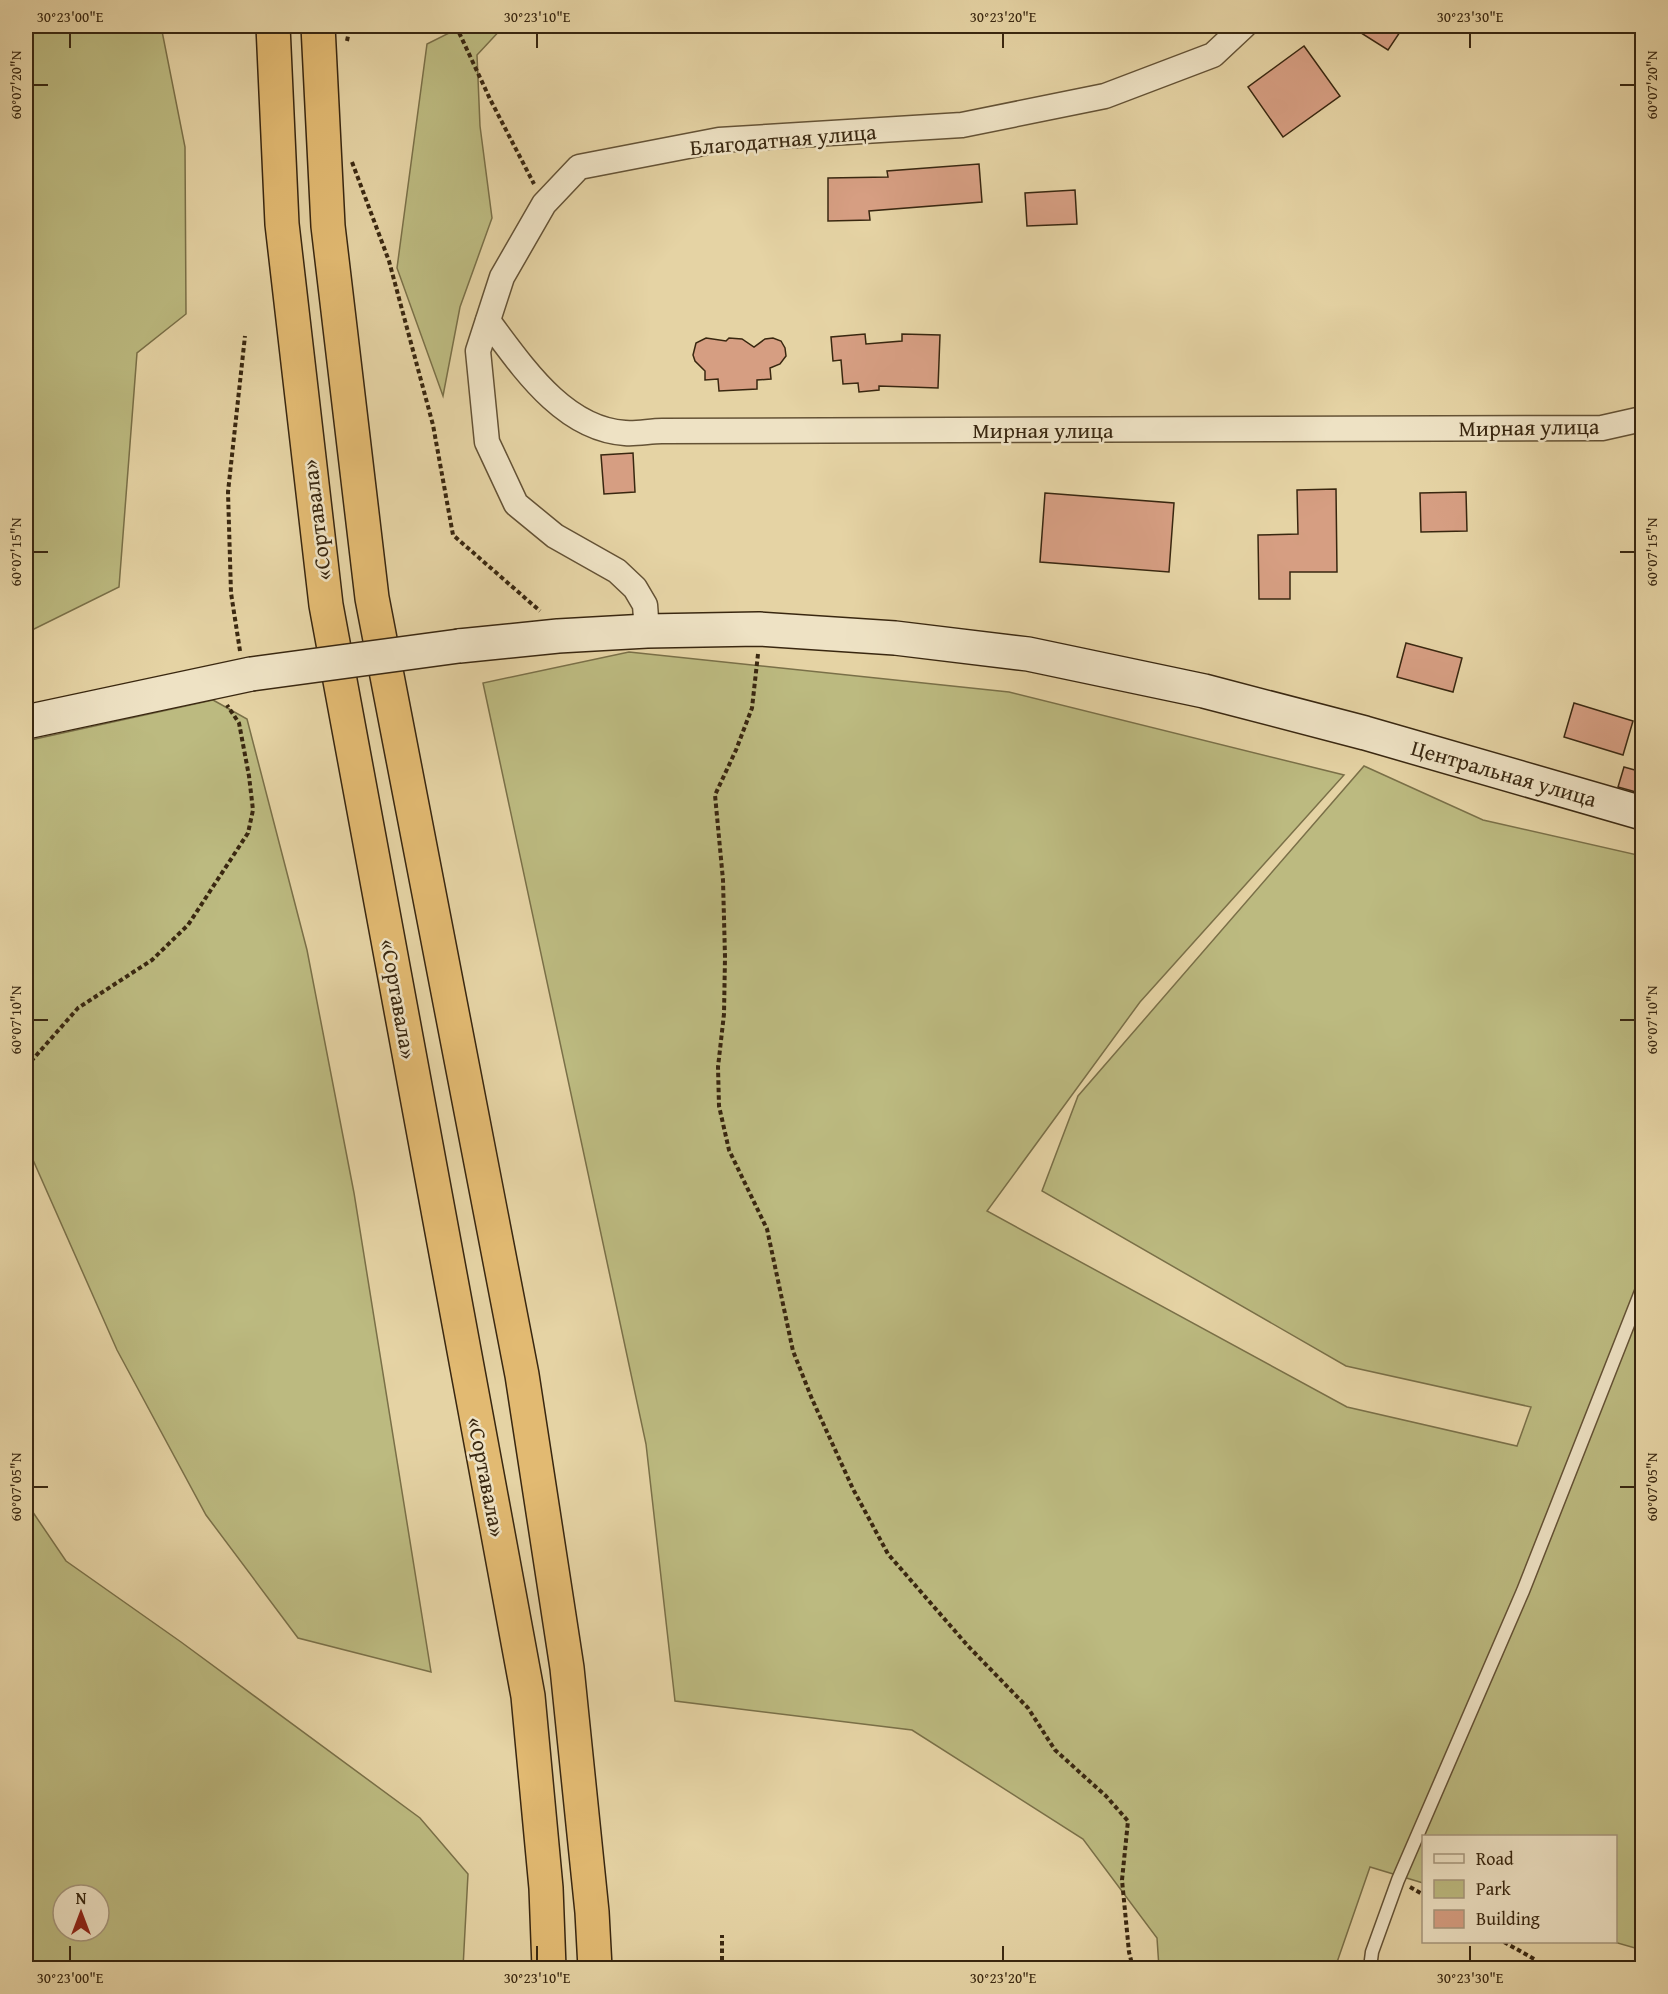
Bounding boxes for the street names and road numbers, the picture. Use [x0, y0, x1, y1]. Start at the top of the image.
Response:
street label: Благодатная улица [688, 115, 878, 163]
street label: Мирная улица [1458, 410, 1600, 444]
street label: Мирная улица [973, 414, 1114, 446]
street label: «Сортавала» [293, 458, 339, 582]
street label: Центральная улица [1408, 731, 1601, 815]
street label: «Сортавала» [373, 936, 425, 1062]
street label: «Сортавала» [460, 1414, 514, 1540]

